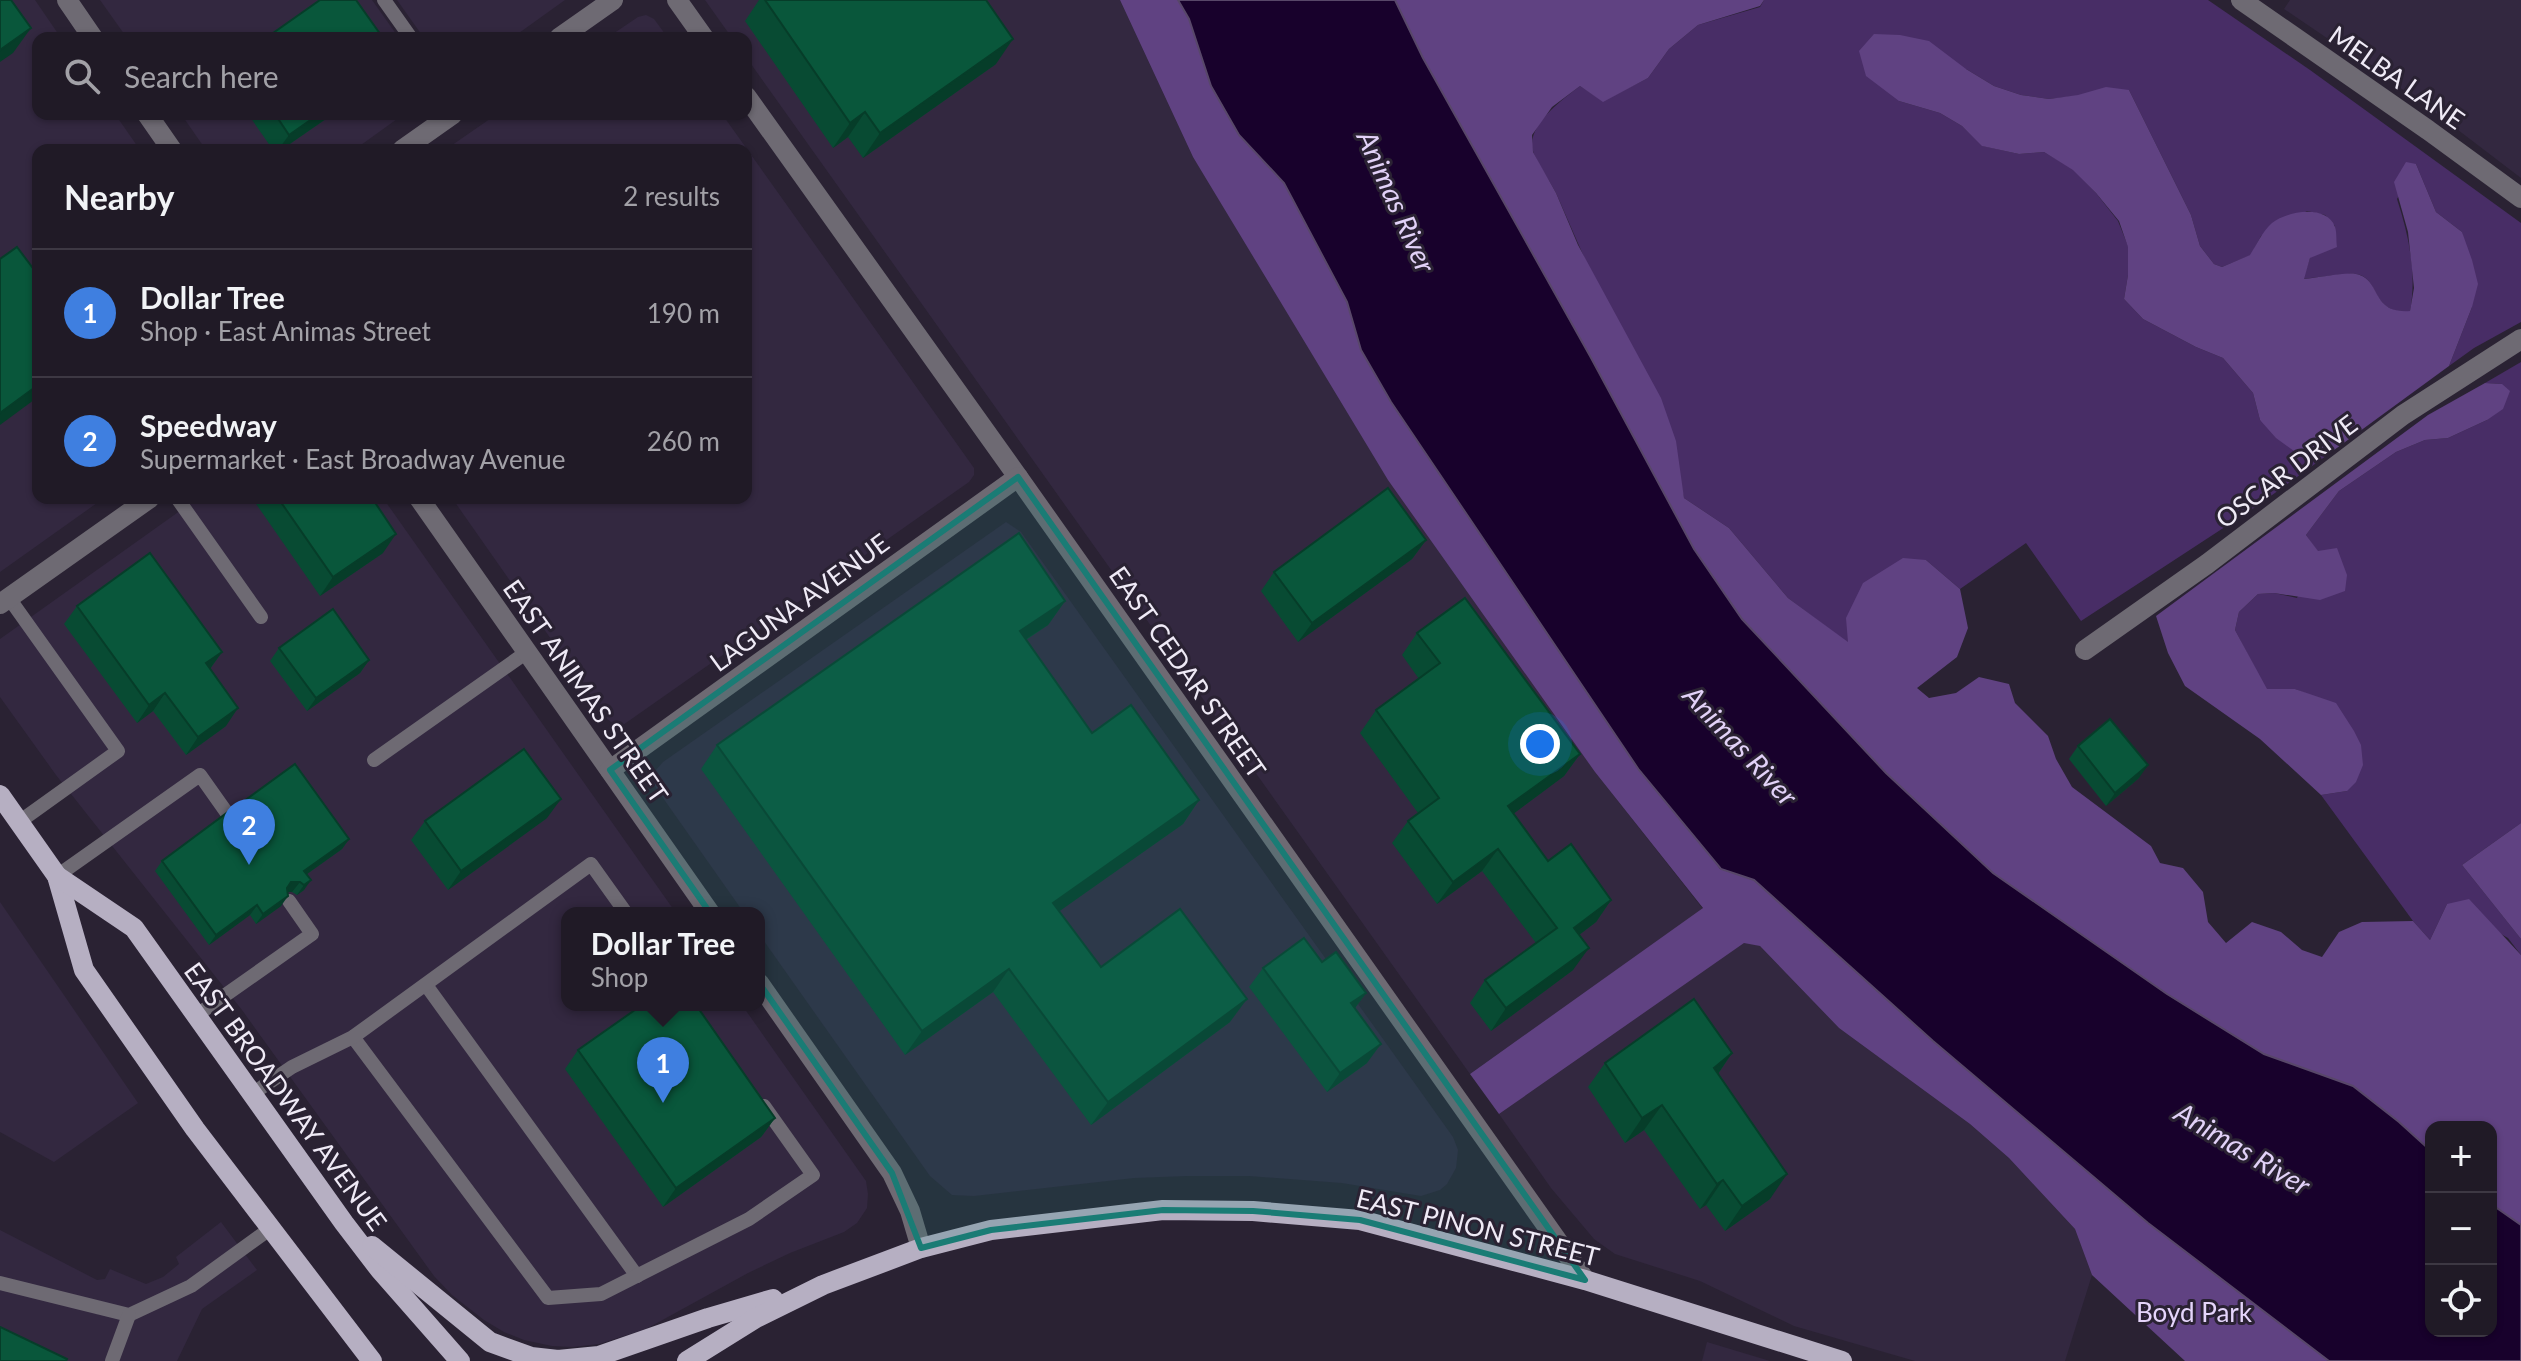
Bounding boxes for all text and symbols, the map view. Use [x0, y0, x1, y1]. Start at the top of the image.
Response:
street label: MELBA LANE [2323, 19, 2471, 135]
search box [32, 32, 752, 120]
icon: search [60, 54, 104, 98]
text: Search here [124, 58, 279, 94]
water label: Animas River [1350, 124, 1444, 278]
text: Nearby [64, 176, 175, 217]
text: 2 results [623, 180, 720, 212]
text: Dollar Tree [140, 279, 285, 315]
text: 1 [82, 297, 98, 329]
text: 190 m [647, 297, 720, 329]
text: Shop · East Animas Street [140, 315, 431, 347]
text: Speedway [140, 407, 277, 443]
street label: OSCAR DRIVE [2209, 407, 2363, 535]
text: 2 [82, 425, 98, 457]
text: 260 m [647, 425, 720, 457]
text: Supermarket · East Broadway Avenue [140, 443, 566, 475]
street label: LAGUNA AVENUE [703, 526, 895, 678]
street label: EAST CEDAR STREET [1103, 560, 1273, 784]
street label: EAST ANIMAS STREET [497, 573, 675, 809]
water label: Animas River [1676, 677, 1805, 812]
your location [1520, 724, 1560, 764]
pin: 2 [223, 799, 275, 865]
popup [561, 907, 765, 1011]
text: Dollar Tree [591, 925, 735, 961]
street label: EAST BROADWAY AVENUE [178, 956, 394, 1236]
text: Shop [591, 961, 648, 993]
pin: 1 [637, 1037, 689, 1103]
water label: Animas River [2168, 1094, 2317, 1202]
map controls [2425, 1121, 2497, 1337]
button: + [2425, 1121, 2497, 1193]
street label: EAST PINON STREET [1353, 1181, 1603, 1273]
button: − [2425, 1193, 2497, 1265]
button: locate [2425, 1265, 2497, 1337]
park label: Boyd Park [2136, 1296, 2253, 1328]

